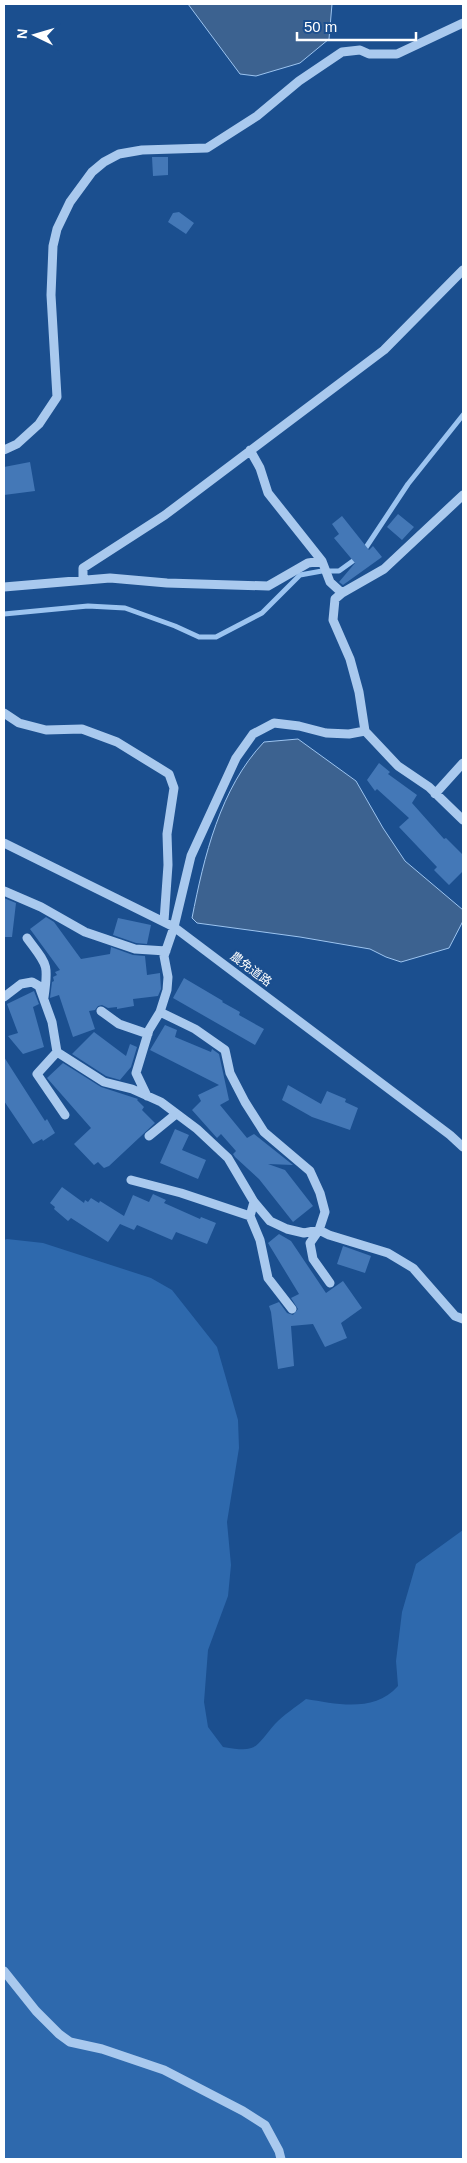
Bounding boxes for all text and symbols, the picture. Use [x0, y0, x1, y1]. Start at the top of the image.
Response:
north arrow [10, 10, 60, 60]
scale bar [297, 10, 416, 42]
text: 50 m [304, 18, 337, 35]
text: N [14, 28, 30, 40]
street label: 農免道路 [228, 949, 274, 989]

